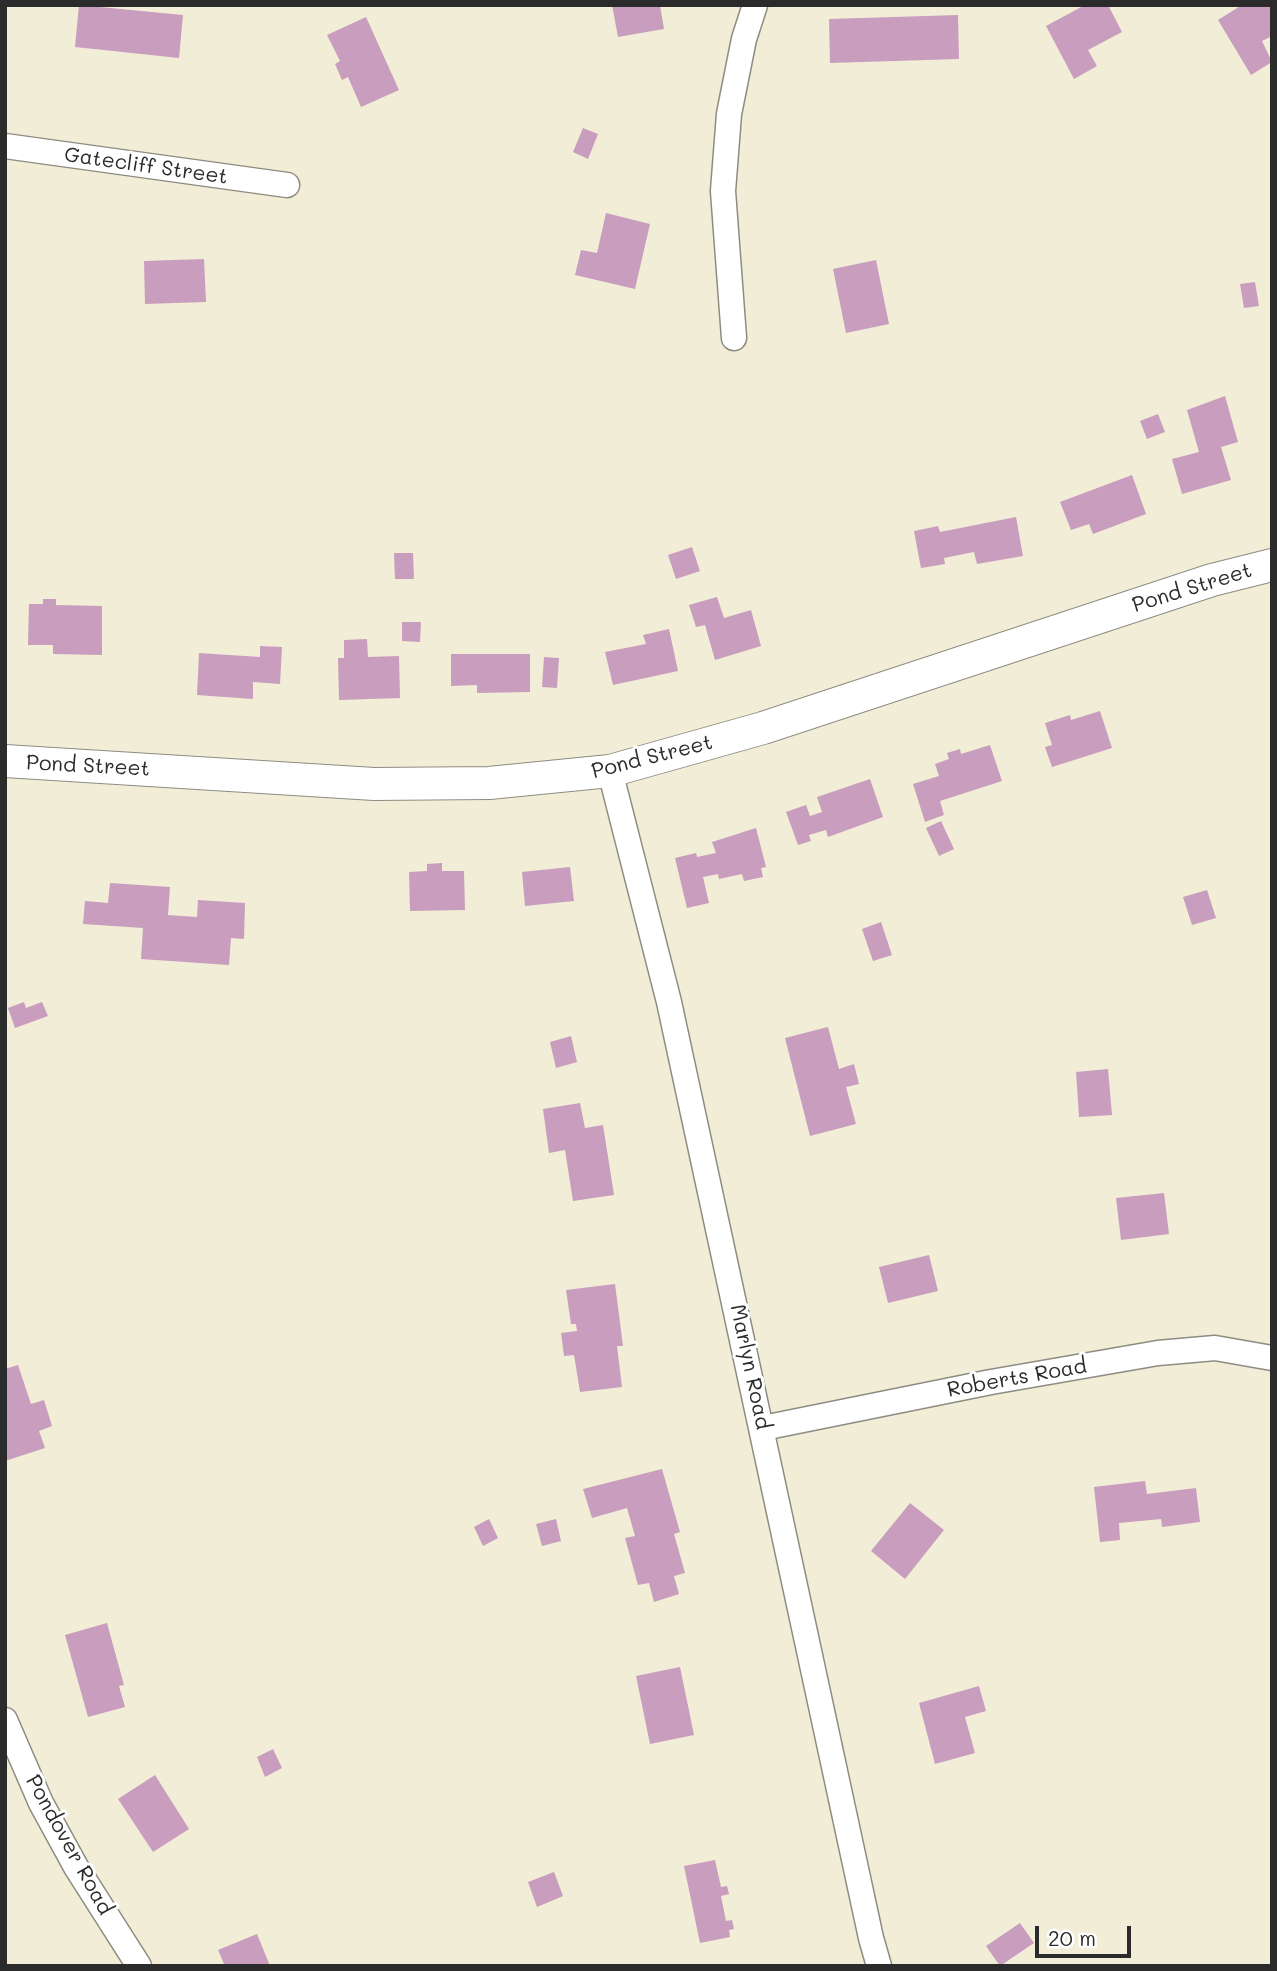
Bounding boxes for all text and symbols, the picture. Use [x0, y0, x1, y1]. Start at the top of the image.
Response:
street label: Gatecliff Street [63, 142, 229, 190]
street label: Pond Street [1129, 558, 1255, 618]
street label: Pond Street [589, 730, 715, 784]
street label: Pond Street [26, 750, 150, 782]
street label: Marlyn Road [724, 1302, 776, 1432]
street label: Roberts Road [945, 1353, 1089, 1403]
street label: Pondover Road [20, 1771, 118, 1919]
scale bar [1039, 1912, 1135, 1956]
text: 20 m [1048, 1924, 1096, 1951]

